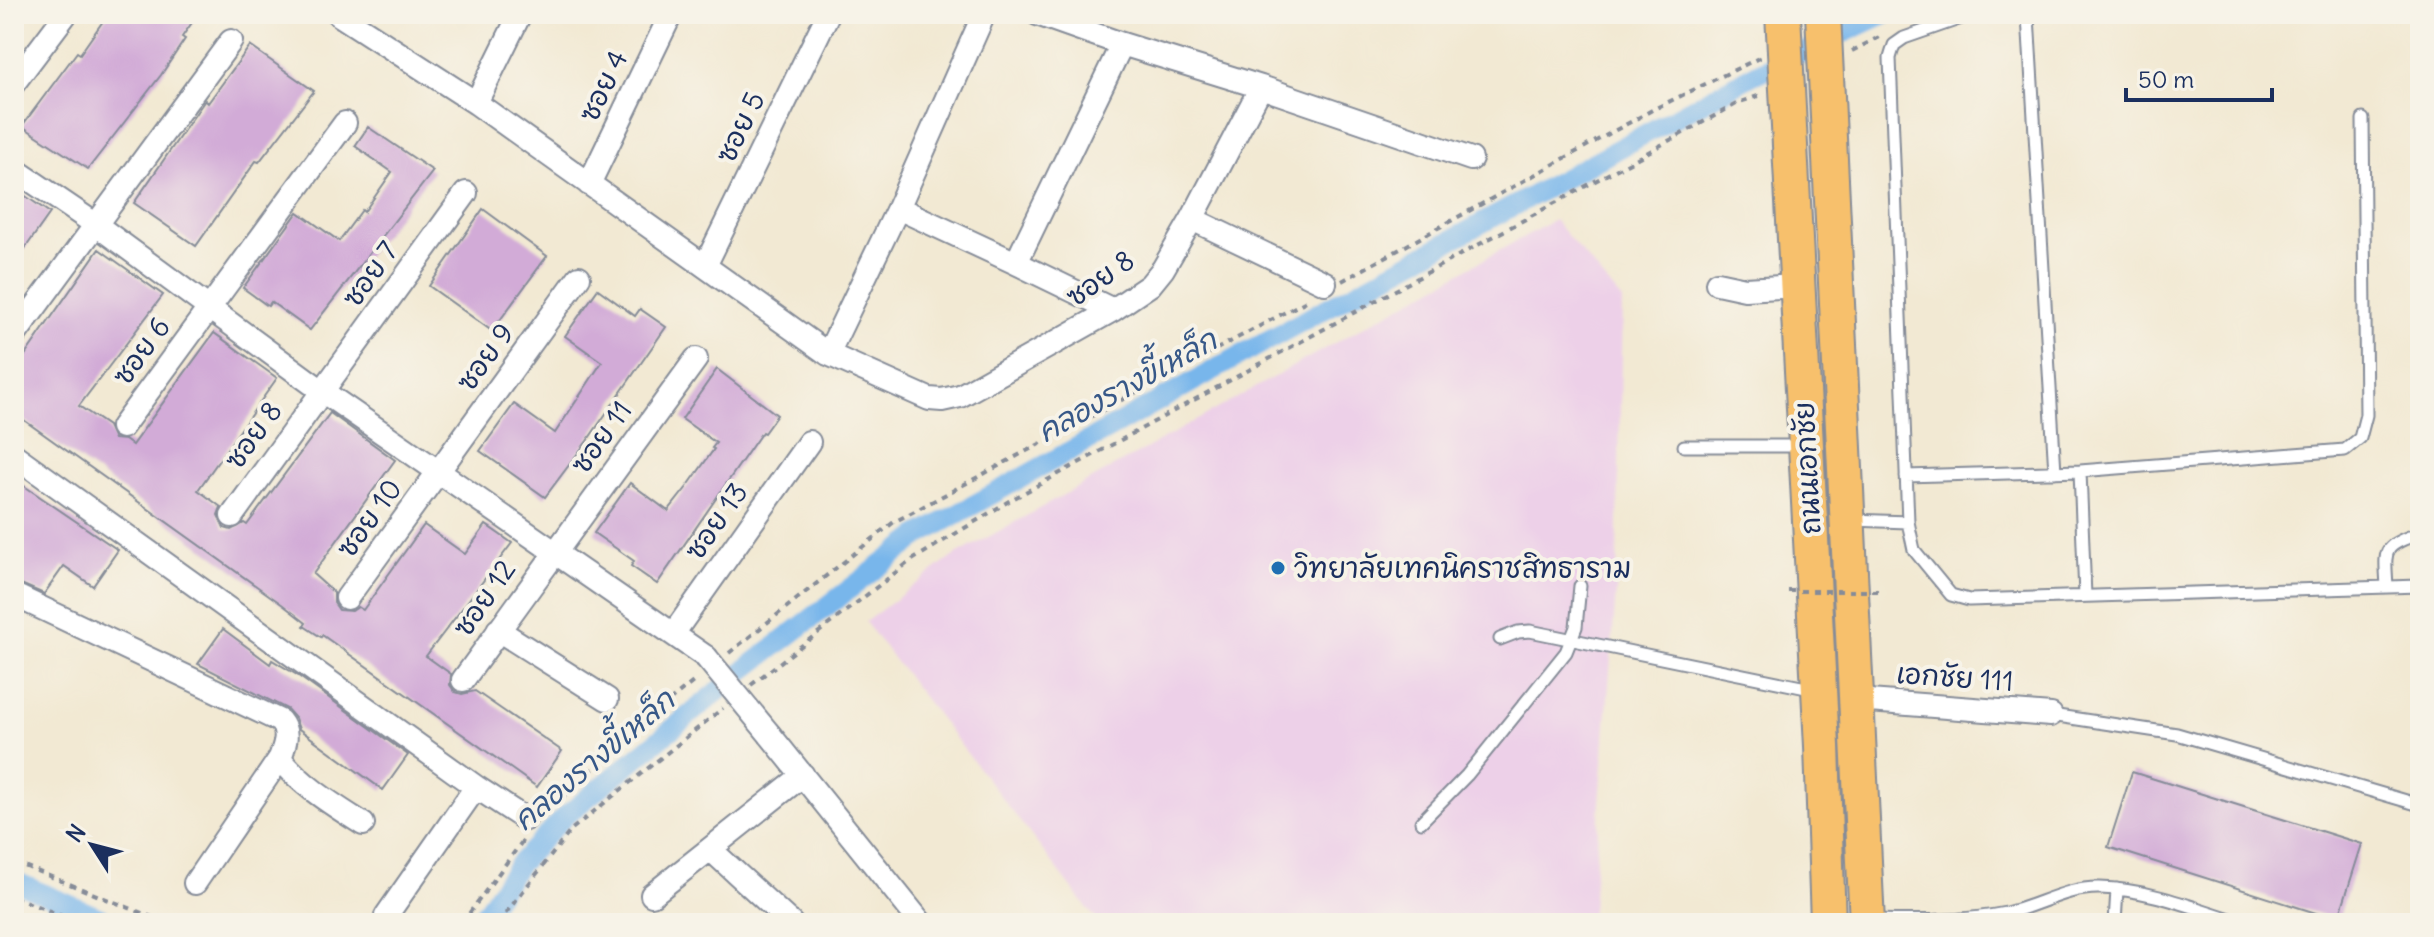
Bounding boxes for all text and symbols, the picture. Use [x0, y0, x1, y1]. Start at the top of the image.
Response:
street label: ซอย 4 [570, 44, 636, 128]
scale bar [2126, 52, 2272, 102]
text: 50 m [2138, 64, 2194, 94]
street label: ซอย 5 [707, 85, 773, 169]
street label: ซอย 7 [334, 234, 406, 314]
street label: ซอย 8 [1059, 242, 1141, 314]
street label: ซอย 6 [104, 310, 178, 392]
water label: คลองรางขี้เหล็ก [1026, 312, 1224, 450]
street label: ซอย 9 [448, 316, 522, 398]
street label: ซอย 8 [216, 394, 290, 476]
street label: ซอย 11 [563, 394, 639, 480]
street label: ถนนเอกชัย [1786, 401, 1828, 535]
street label: ซอย 10 [328, 472, 410, 564]
street label: ซอย 13 [677, 475, 755, 567]
place label: วิทยาลัยเทคนิคราชสิทธาราม [1294, 550, 1631, 586]
street label: ซอย 12 [445, 553, 523, 643]
marker: วิทยาลัยเทคนิคราชสิทธาราม [1269, 559, 1287, 577]
street label: เอกชัย 111 [1895, 655, 2015, 699]
water label: คลองรางขี้เหล็ก [500, 673, 683, 838]
north arrow [52, 805, 132, 885]
text: N [60, 819, 92, 848]

